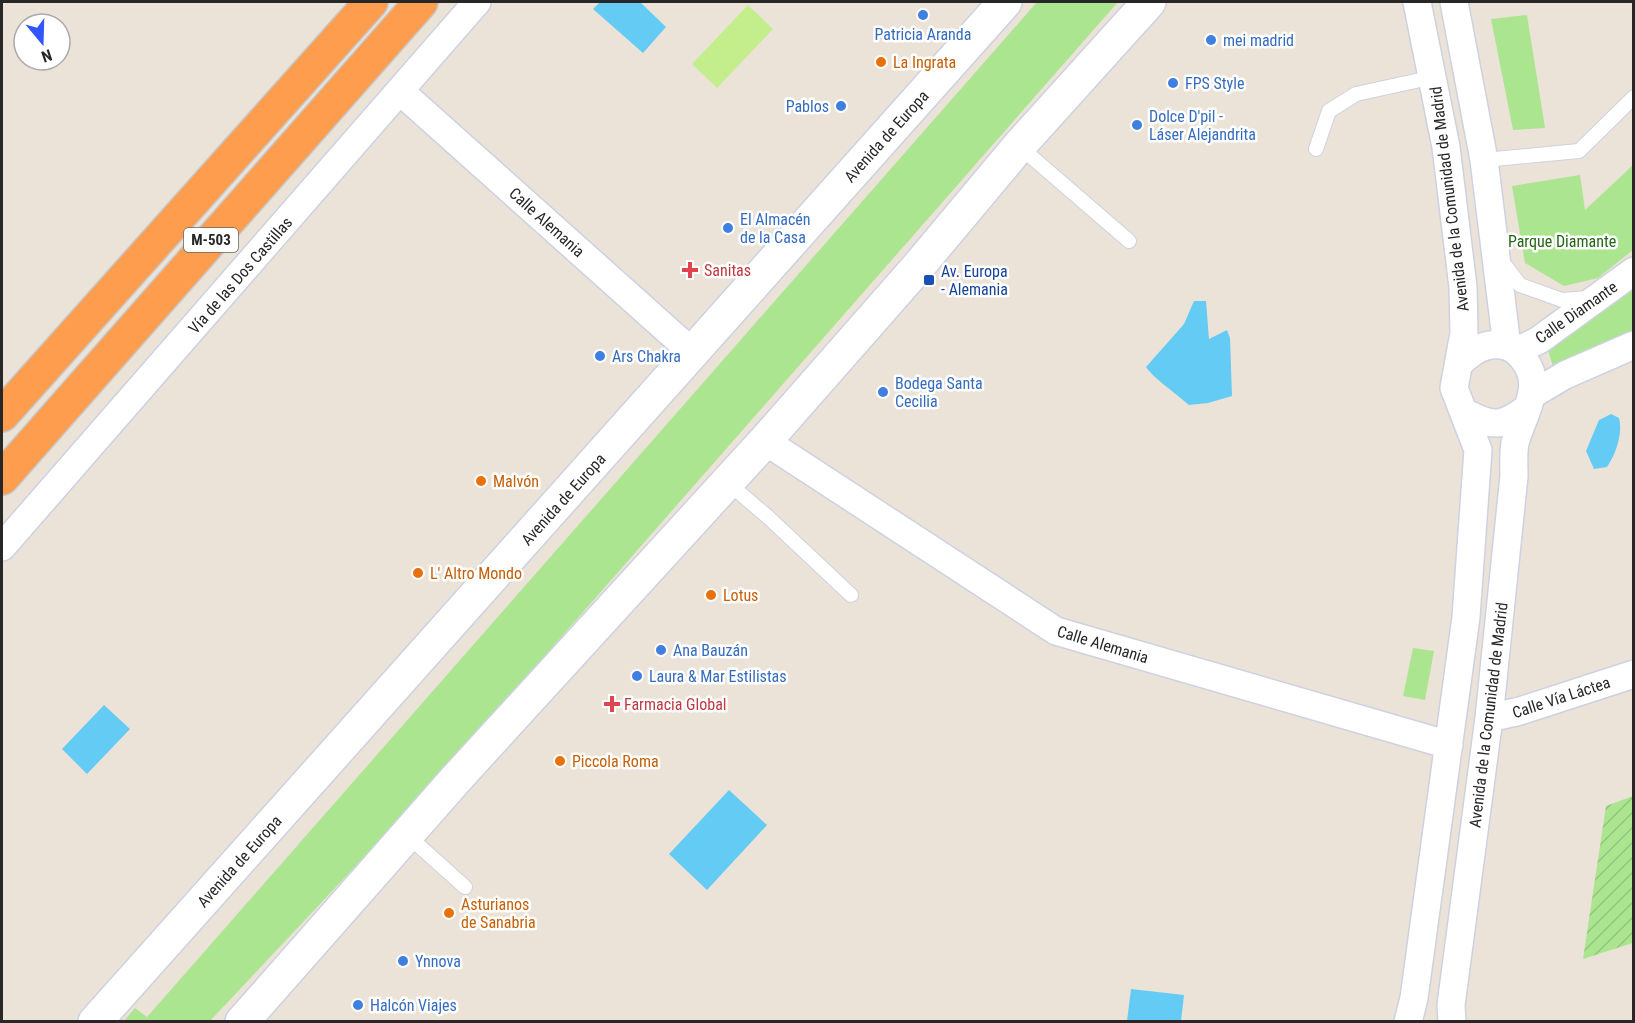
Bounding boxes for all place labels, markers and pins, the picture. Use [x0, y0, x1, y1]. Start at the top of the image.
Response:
marker: Patricia Aranda [916, 8, 930, 22]
place label: Patricia Aranda [875, 25, 971, 44]
place label: mei madrid [1223, 31, 1294, 50]
marker: mei madrid [1204, 33, 1218, 47]
place label: La Ingrata [893, 53, 956, 72]
marker: La Ingrata [874, 55, 888, 69]
place label: FPS Style [1185, 74, 1244, 93]
marker: FPS Style [1166, 76, 1180, 90]
place label: Pablos [786, 97, 829, 116]
marker: Pablos [834, 99, 848, 113]
place label: Dolce D'pil - Láser Alejandrita [1149, 107, 1256, 144]
marker: Dolce D'pil - Láser Alejandrita [1130, 118, 1144, 132]
place label: El Almacén de la Casa [740, 210, 811, 247]
marker: El Almacén de la Casa [721, 221, 735, 235]
marker: Sanitas [681, 261, 699, 279]
place label: Sanitas [704, 261, 751, 280]
place label: Av. Europa - Alemania [941, 262, 1008, 299]
marker: Av. Europa - Alemania [922, 273, 936, 287]
place label: Ars Chakra [612, 347, 681, 366]
marker: Ars Chakra [593, 349, 607, 363]
place label: Bodega Santa Cecilia [895, 374, 983, 411]
marker: Bodega Santa Cecilia [876, 385, 890, 399]
place label: Malvón [493, 472, 539, 491]
marker: Malvón [474, 474, 488, 488]
place label: L' Altro Mondo [430, 564, 522, 583]
marker: L' Altro Mondo [411, 566, 425, 580]
place label: Lotus [723, 586, 758, 605]
marker: Lotus [704, 588, 718, 602]
place label: Ana Bauzán [673, 641, 748, 660]
marker: Ana Bauzán [654, 643, 668, 657]
place label: Laura & Mar Estilistas [649, 667, 787, 686]
marker: Laura & Mar Estilistas [630, 669, 644, 683]
place label: Farmacia Global [624, 695, 726, 714]
marker: Farmacia Global [605, 697, 619, 711]
place label: Piccola Roma [572, 752, 659, 771]
marker: Piccola Roma [553, 754, 567, 768]
place label: Asturianos de Sanabria [461, 895, 536, 932]
marker: Asturianos de Sanabria [442, 906, 456, 920]
place label: Ynnova [415, 952, 461, 971]
marker: Ynnova [396, 954, 410, 968]
place label: Halcón Viajes [370, 996, 457, 1015]
marker: Halcón Viajes [351, 998, 365, 1012]

